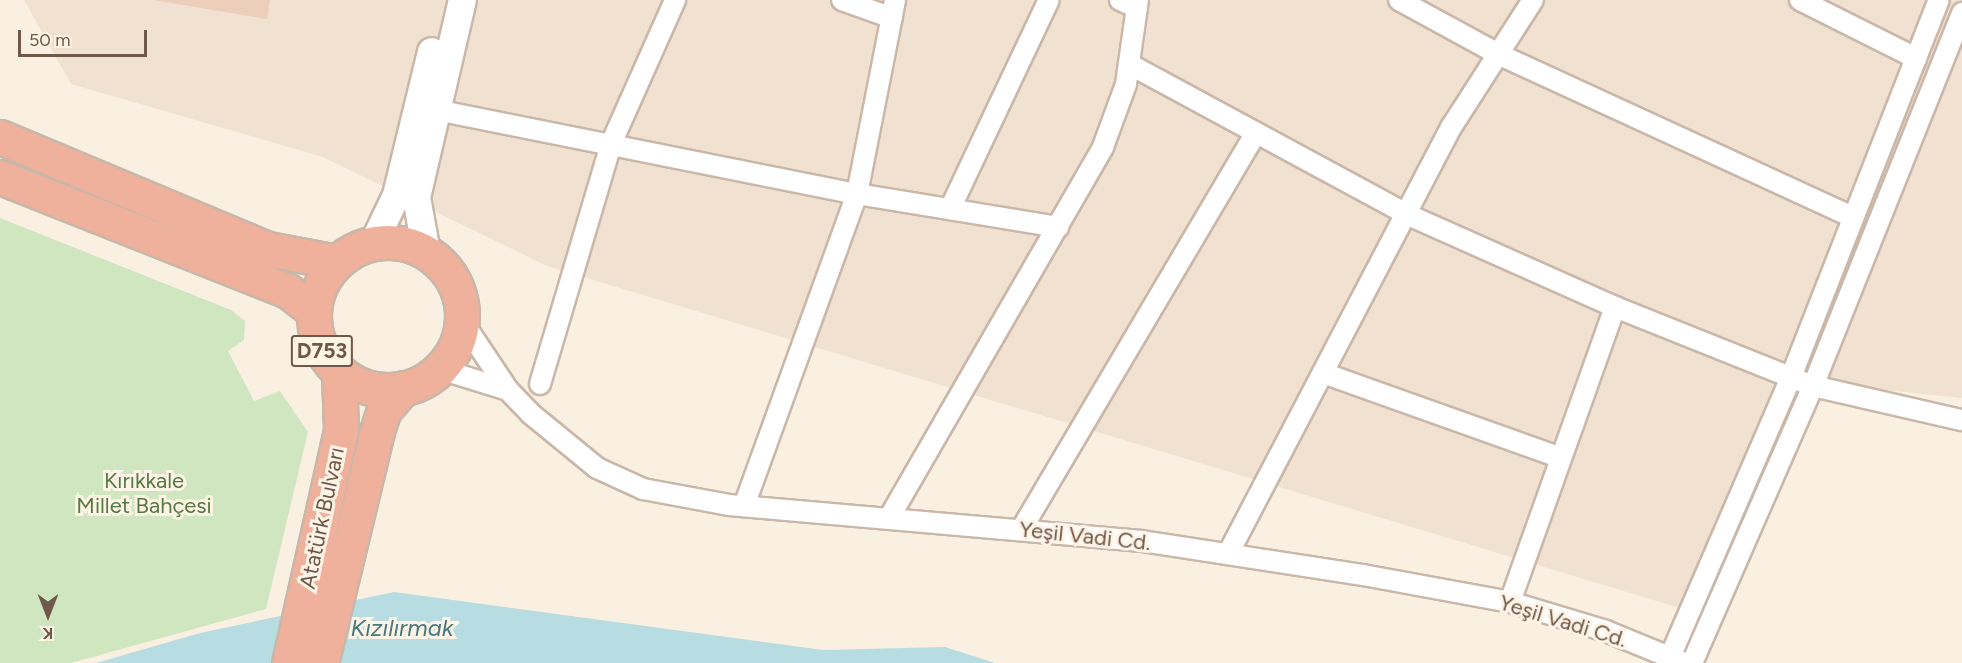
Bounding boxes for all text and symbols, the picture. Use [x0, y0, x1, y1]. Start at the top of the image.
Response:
scale bar [21, 18, 150, 56]
text: 50 m [29, 29, 71, 51]
road number: D753 [290, 333, 354, 369]
street label: Atatürk Bulvarı [294, 445, 350, 591]
park label: Kırıkkale Millet Bahçesi [76, 467, 212, 518]
street label: Yeşil Vadi Cd. [1018, 516, 1152, 556]
north arrow [18, 585, 78, 645]
street label: Yeşil Vadi Cd. [1496, 589, 1630, 653]
water label: Kızılırmak [351, 614, 453, 642]
text: K [43, 624, 53, 643]

